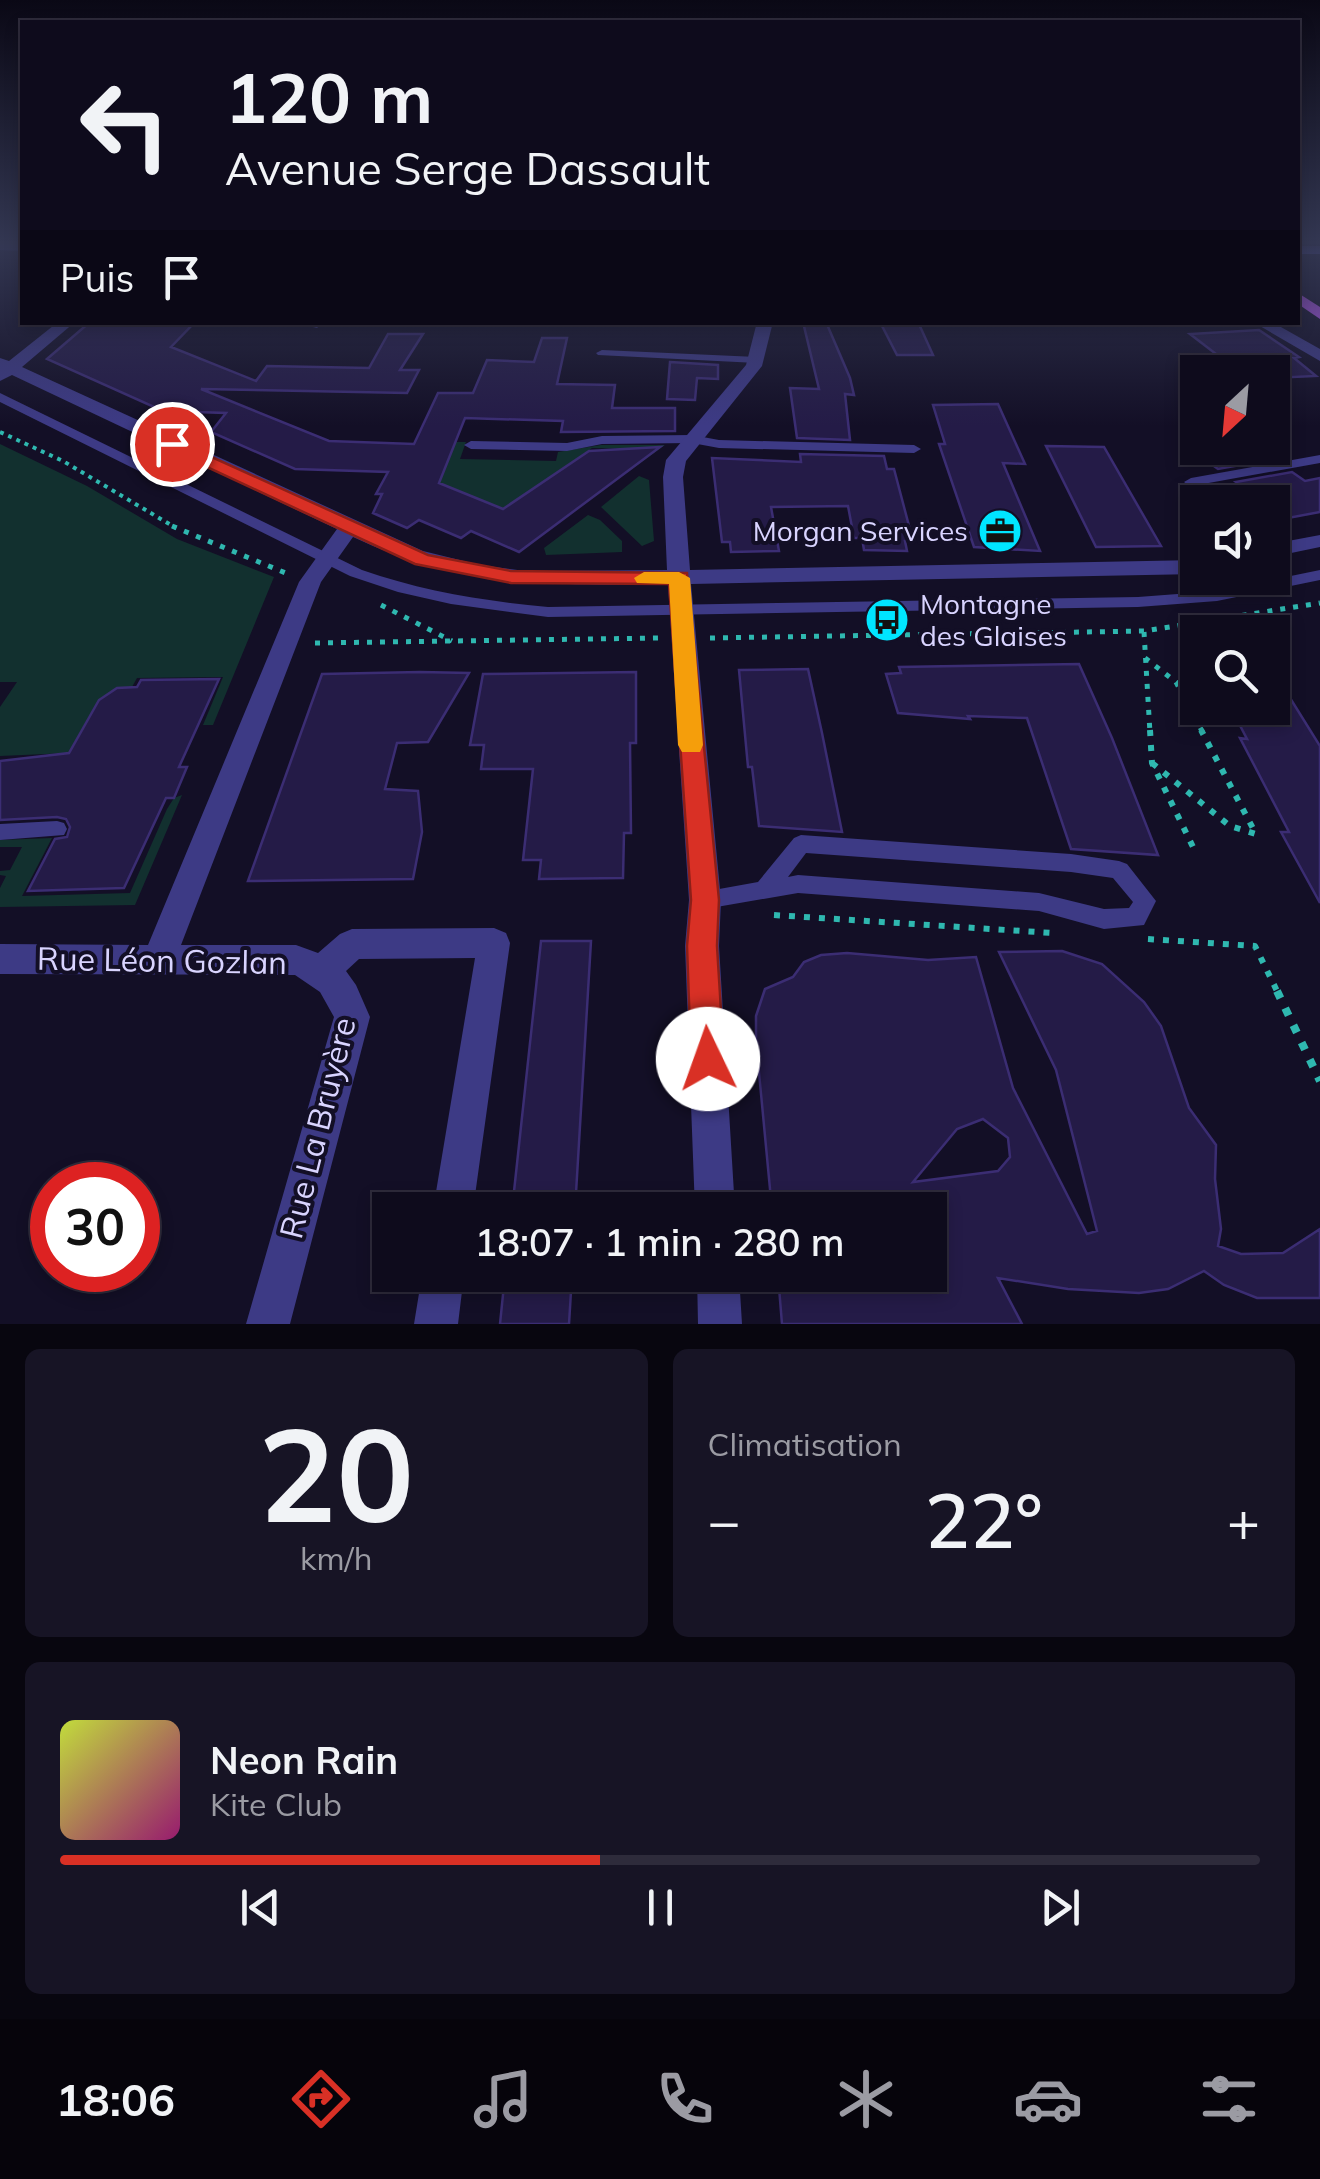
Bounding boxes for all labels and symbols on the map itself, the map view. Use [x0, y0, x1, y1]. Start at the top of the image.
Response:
north arrow [1180, 355, 1290, 465]
pin [130, 402, 215, 487]
office icon: Morgan Services [977, 508, 1023, 554]
place label: Morgan Services [753, 513, 968, 548]
place label: Montagne des Glaises [920, 586, 1067, 653]
bus stop icon: Montagne des Glaises [864, 597, 910, 643]
street label: Rue Léon Gozlan [37, 938, 287, 982]
position arrow [656, 1007, 760, 1111]
street label: Rue La Bruyère [270, 1013, 364, 1242]
speed limit sign: 30 [30, 1162, 160, 1292]

